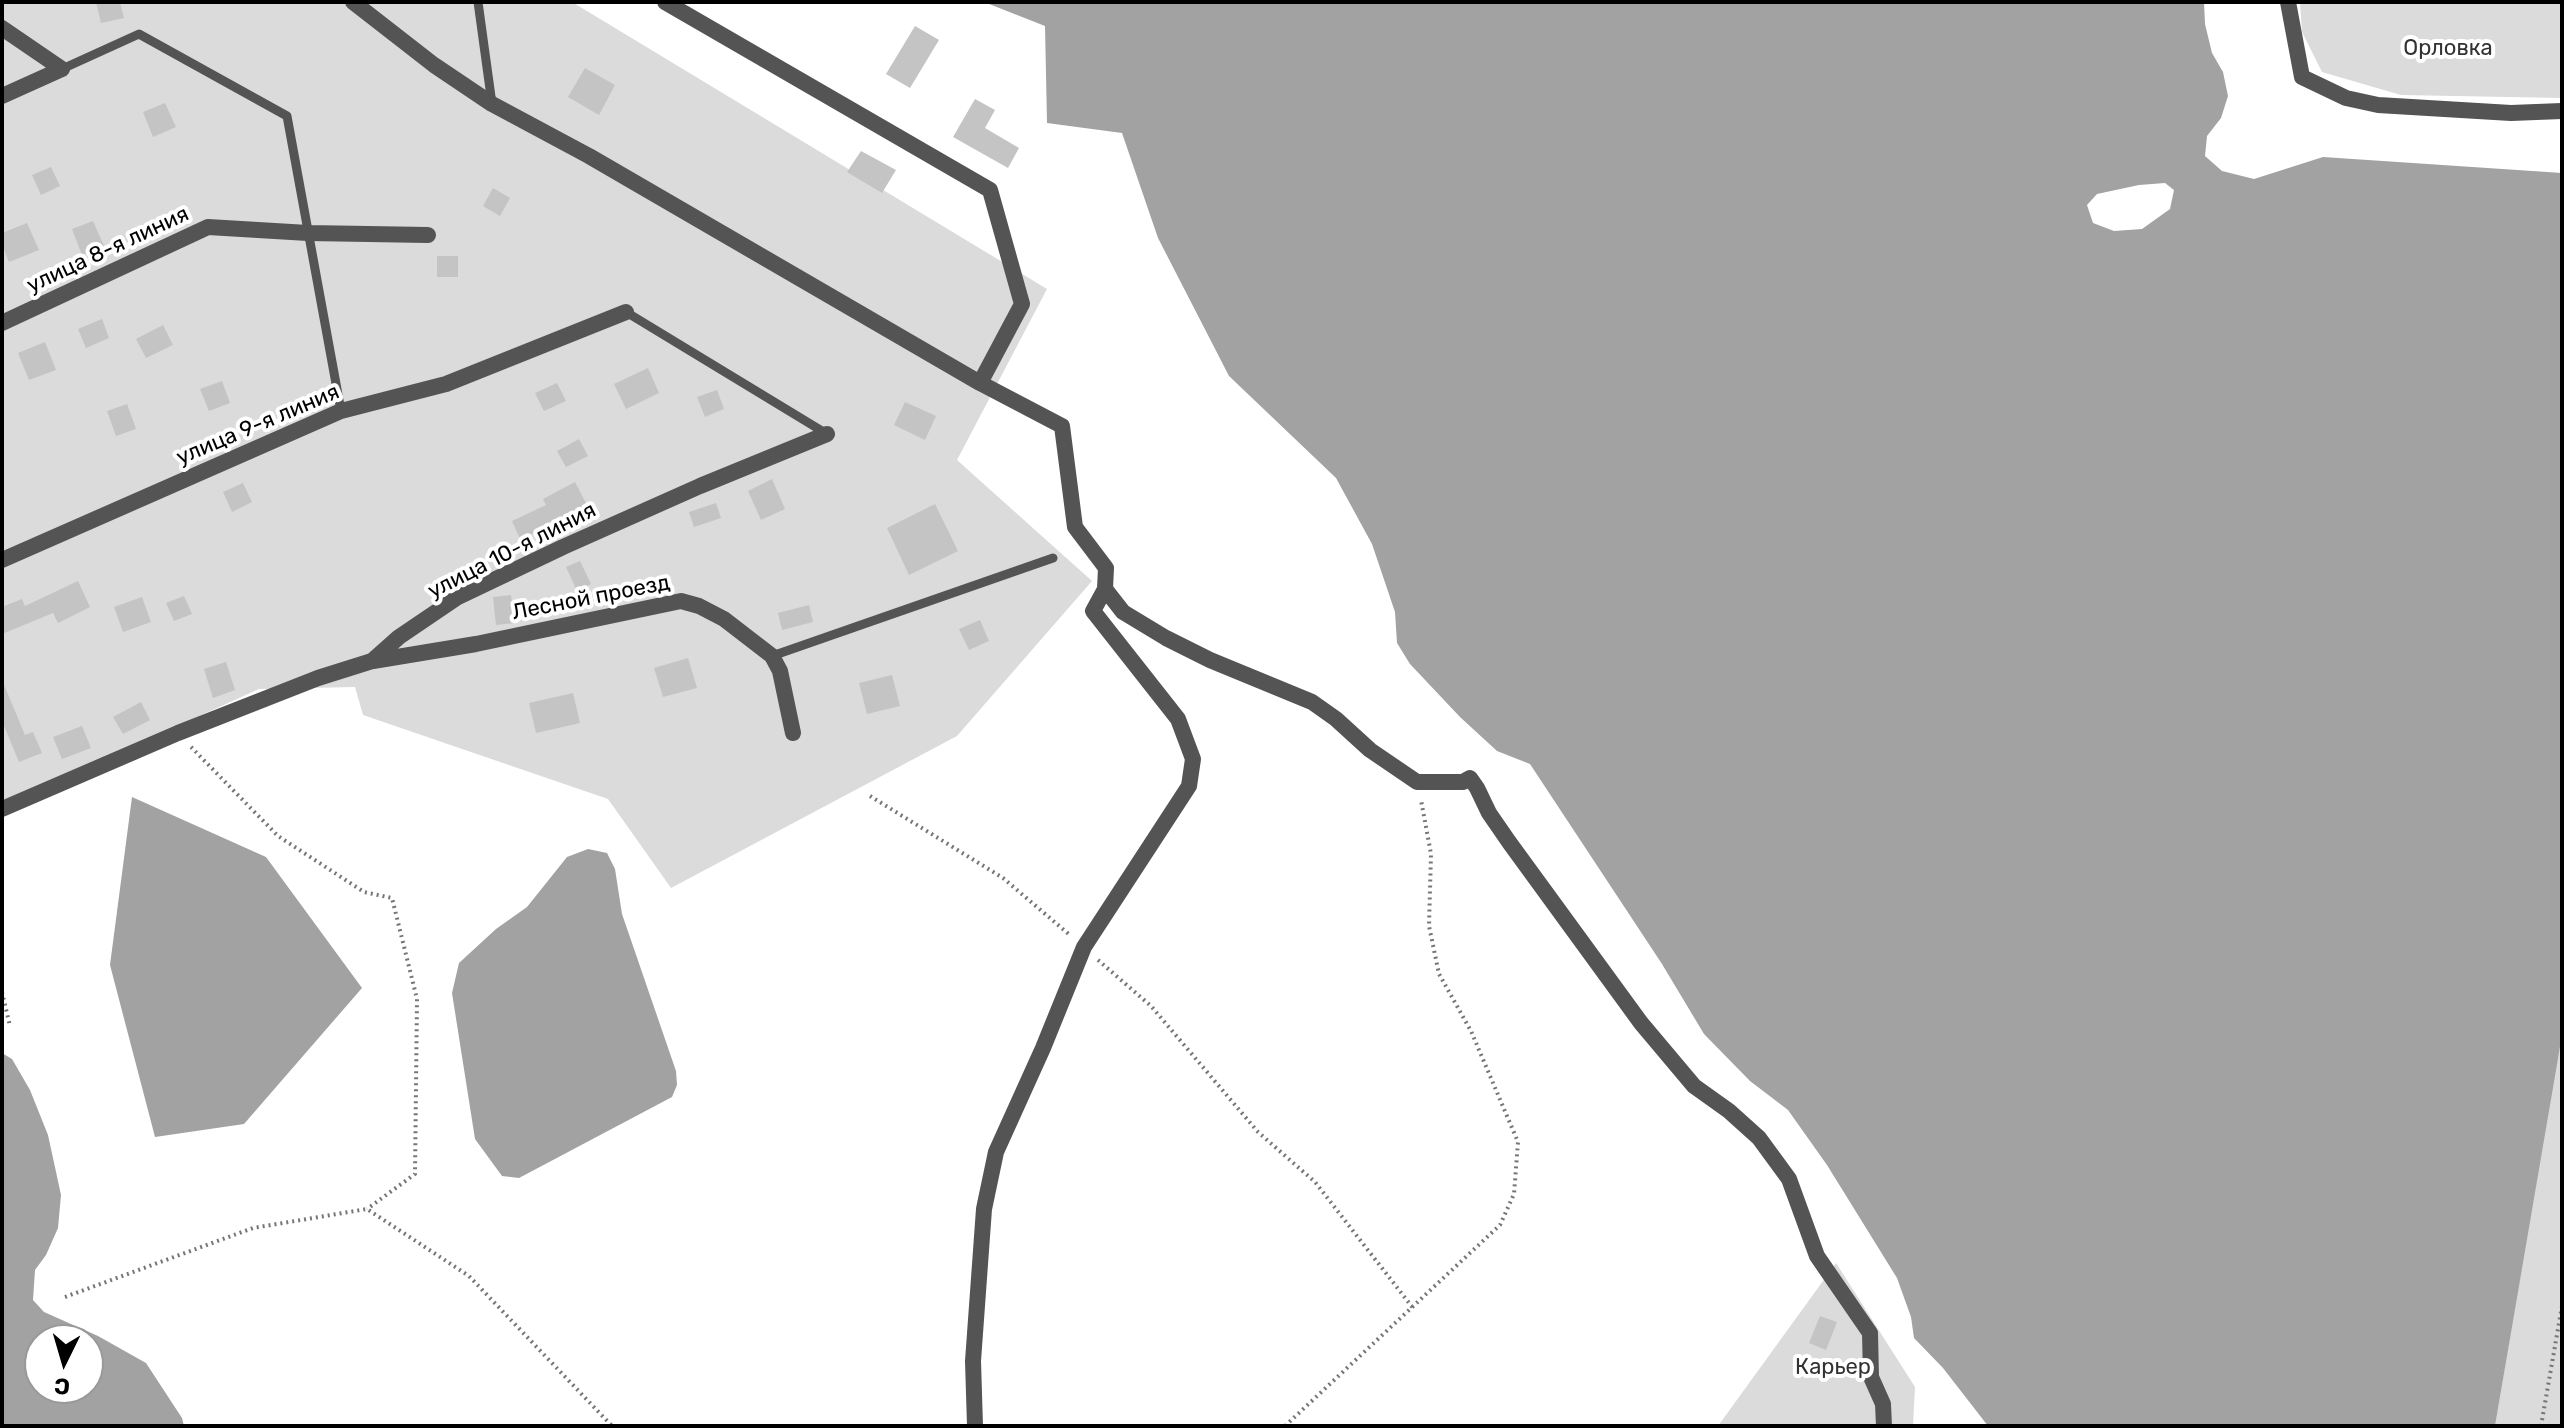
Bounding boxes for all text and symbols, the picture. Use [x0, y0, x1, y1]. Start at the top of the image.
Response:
park label: Орловка [2403, 36, 2493, 62]
street label: улица 8-я линия [23, 201, 193, 299]
street label: улица 9-я линия [173, 379, 343, 471]
street label: улица 10-я линия [424, 497, 600, 605]
street label: Лесной проезд [510, 570, 672, 626]
north arrow [24, 1324, 104, 1404]
park label: Карьер [1795, 1355, 1871, 1381]
text: С [53, 1372, 71, 1401]

